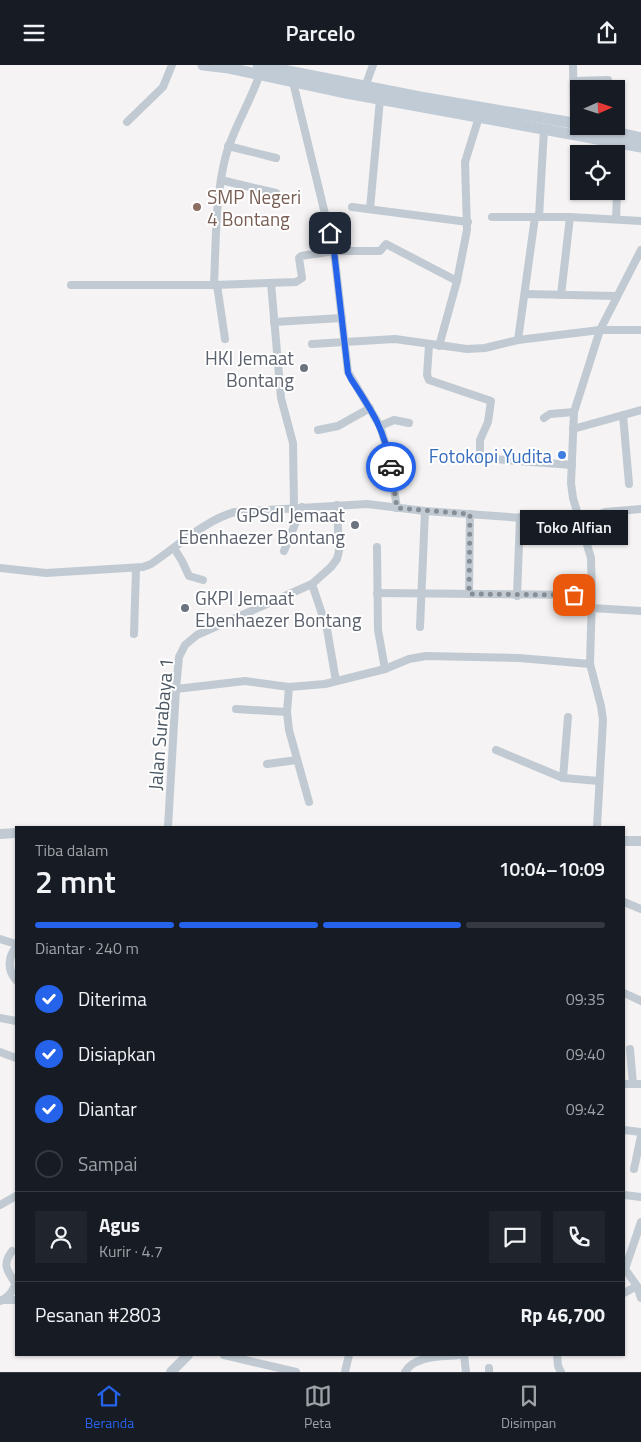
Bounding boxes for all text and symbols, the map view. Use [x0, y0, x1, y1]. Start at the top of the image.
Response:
text: Parcelo [286, 16, 355, 50]
icon: menu [20, 19, 48, 47]
icon: share [593, 19, 621, 47]
north arrow [570, 80, 625, 135]
map controls [570, 80, 625, 200]
button: locate [570, 145, 625, 200]
place label: SMP Negeri 4 Bontang [207, 182, 301, 233]
marker: SMP Negeri 4 Bontang [191, 201, 203, 213]
pin [309, 212, 351, 254]
icon: home [316, 219, 344, 247]
place label: HKI Jemaat Bontang [205, 343, 294, 394]
marker: HKI Jemaat Bontang [298, 362, 310, 374]
place label: Fotokopi Yudita [429, 441, 552, 470]
courier [366, 442, 416, 492]
marker: Fotokopi Yudita [556, 449, 568, 461]
icon: car [377, 453, 405, 481]
place label: GPSdI Jemaat Ebenhaezer Bontang [178, 500, 345, 551]
callout: Toko Alfian [520, 510, 628, 545]
text: Toko Alfian [536, 515, 612, 539]
marker: GPSdI Jemaat Ebenhaezer Bontang [349, 519, 361, 531]
pin [553, 574, 595, 616]
icon: bag [560, 581, 588, 609]
place label: GKPI Jemaat Ebenhaezer Bontang [195, 583, 362, 634]
marker: GKPI Jemaat Ebenhaezer Bontang [179, 602, 191, 614]
street label: Jalan Surabaya 1 [140, 657, 180, 791]
text: Tiba dalam [35, 838, 108, 862]
text: 10:04–10:09 [499, 854, 605, 883]
text: 2 mnt [35, 857, 116, 905]
text: Diantar · 240 m [35, 936, 139, 960]
text: Diterima [78, 984, 147, 1013]
icon: check [35, 985, 63, 1013]
text: 09:35 [566, 987, 605, 1011]
text: Disiapkan [78, 1039, 156, 1068]
icon: check [35, 1040, 63, 1068]
text: 09:40 [566, 1042, 605, 1066]
text: Diantar [78, 1094, 137, 1123]
icon: check [35, 1095, 63, 1123]
text: 09:42 [566, 1097, 605, 1121]
text: Sampai [78, 1149, 137, 1178]
text: Agus [99, 1210, 140, 1239]
button: person [35, 1211, 87, 1263]
button: chat [489, 1211, 541, 1263]
button: phone [553, 1211, 605, 1263]
text: Kurir · 4.7 [99, 1239, 163, 1263]
text: Pesanan #2803 [35, 1300, 161, 1329]
text: Rp 46,700 [521, 1300, 605, 1329]
tab: Beranda [85, 1382, 134, 1433]
tab: Peta [304, 1382, 332, 1433]
tab: Disimpan [501, 1382, 556, 1433]

